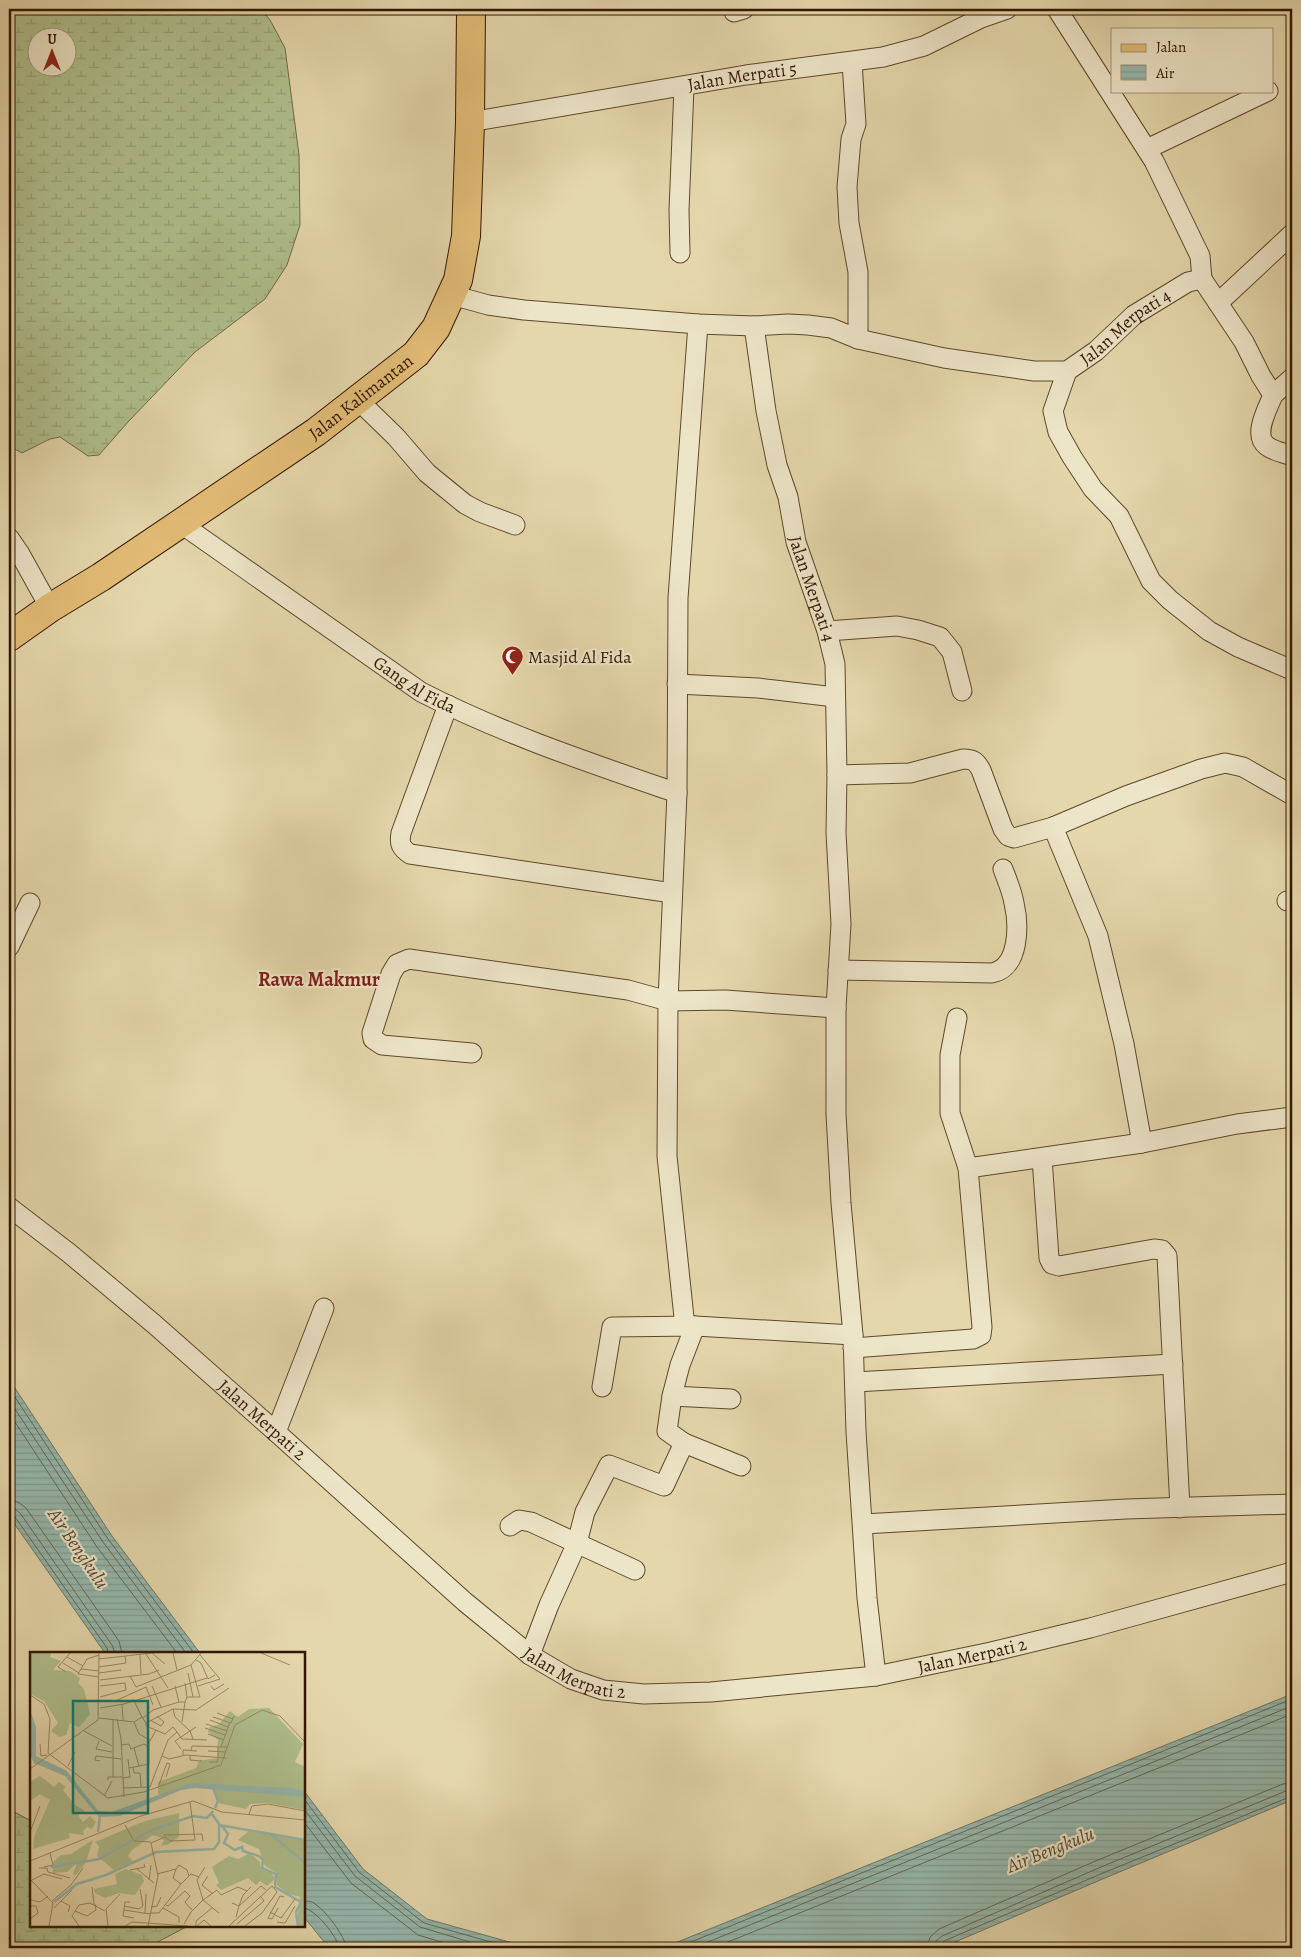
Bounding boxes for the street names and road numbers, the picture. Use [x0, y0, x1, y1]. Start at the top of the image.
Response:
street label: Jalan Merpati 5 [686, 56, 798, 97]
street label: Jalan Merpati 4 [1075, 283, 1175, 371]
street label: Jalan Kalimantan [304, 349, 418, 446]
street label: Jalan Merpati 4 [783, 534, 841, 644]
street label: Gang Al Fida [368, 650, 460, 719]
street label: Jalan Merpati 2 [213, 1374, 312, 1466]
street label: Jalan Merpati 2 [915, 1632, 1030, 1679]
street label: Jalan Merpati 2 [517, 1641, 627, 1704]

